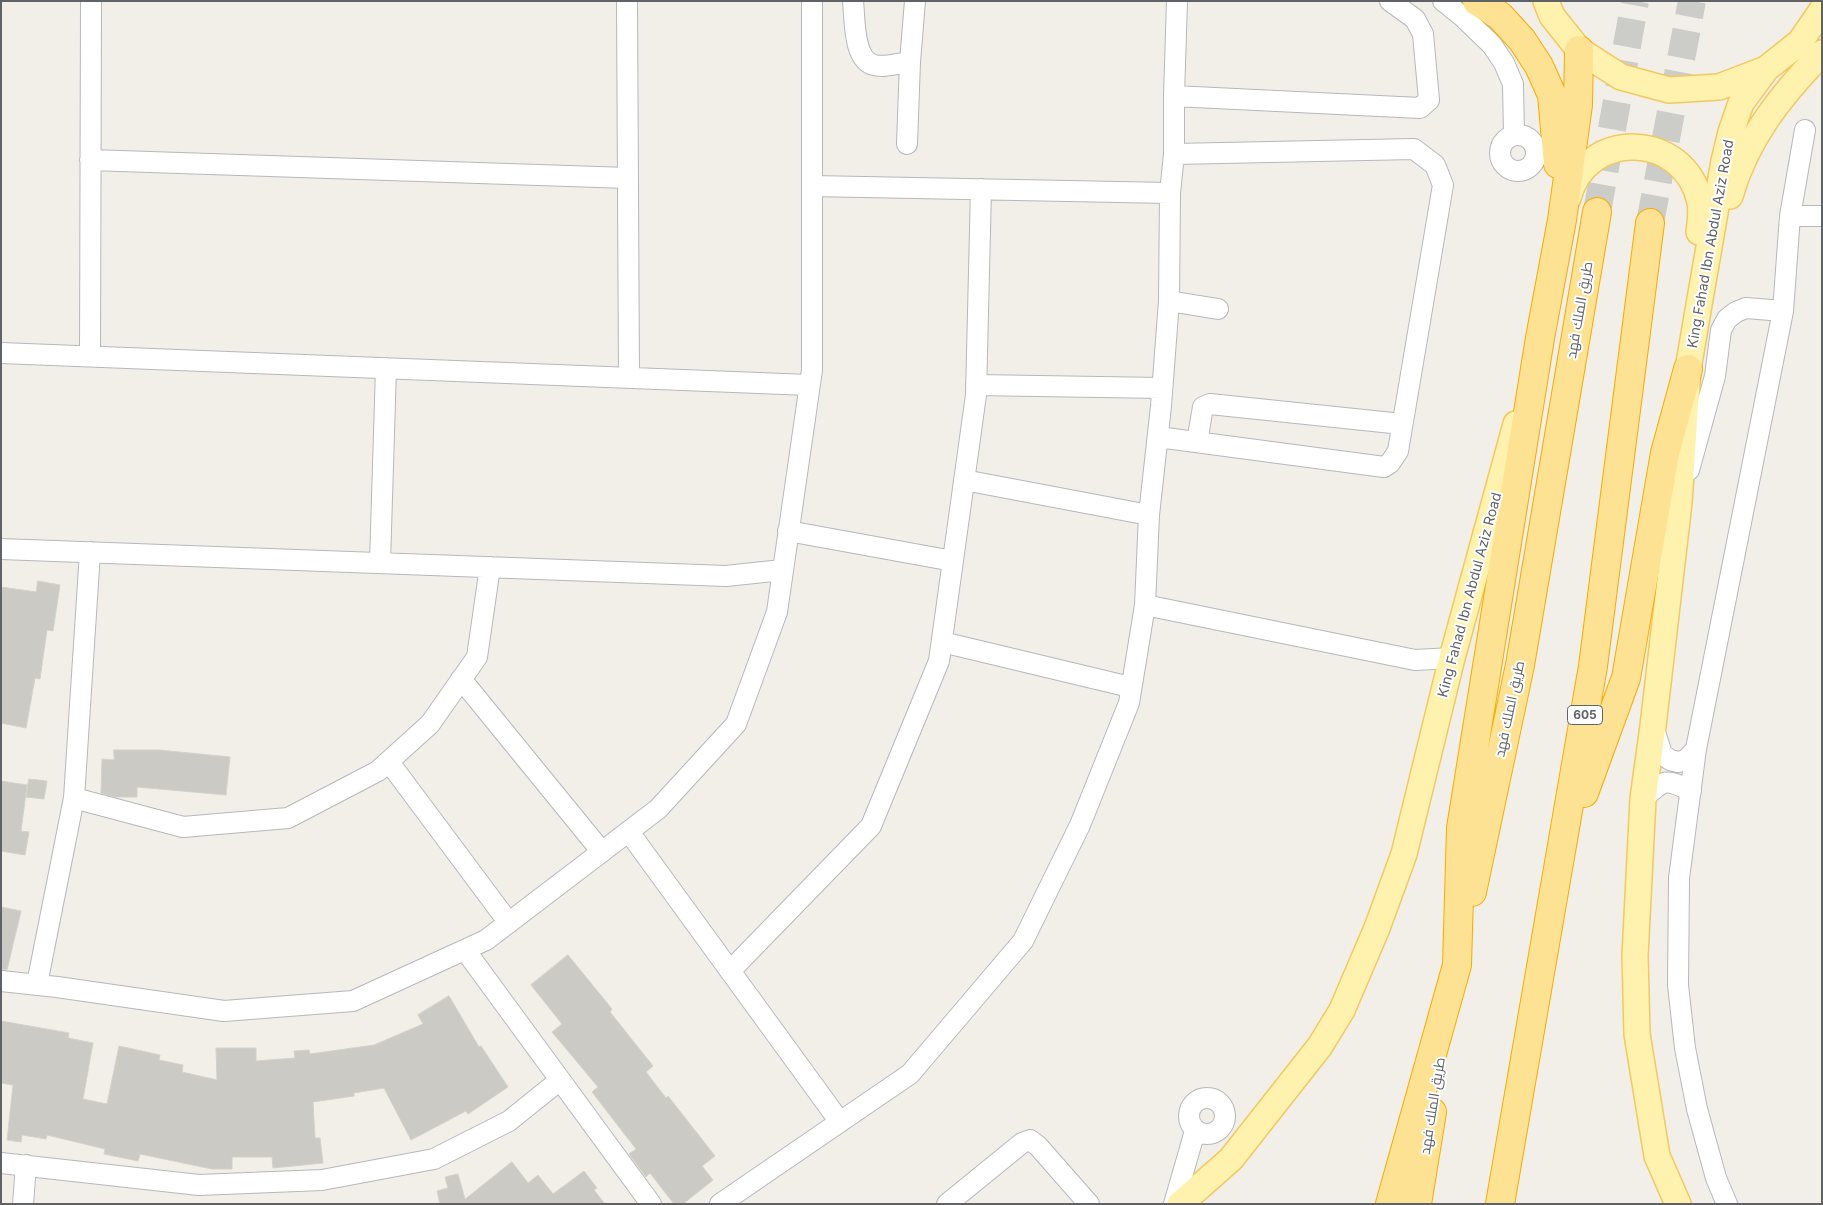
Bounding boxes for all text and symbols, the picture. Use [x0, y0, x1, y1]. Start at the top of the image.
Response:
street label: King Fahad Ibn Abdul Aziz Road [1684, 138, 1738, 350]
street label: طريق الملك فهد [1563, 260, 1597, 360]
street label: King Fahad Ibn Abdul Aziz Road [1435, 491, 1505, 699]
street label: طريق الملك فهد [1492, 659, 1528, 759]
road number: 605 [1568, 706, 1602, 724]
street label: طريق الملك فهد [1417, 1056, 1449, 1156]

